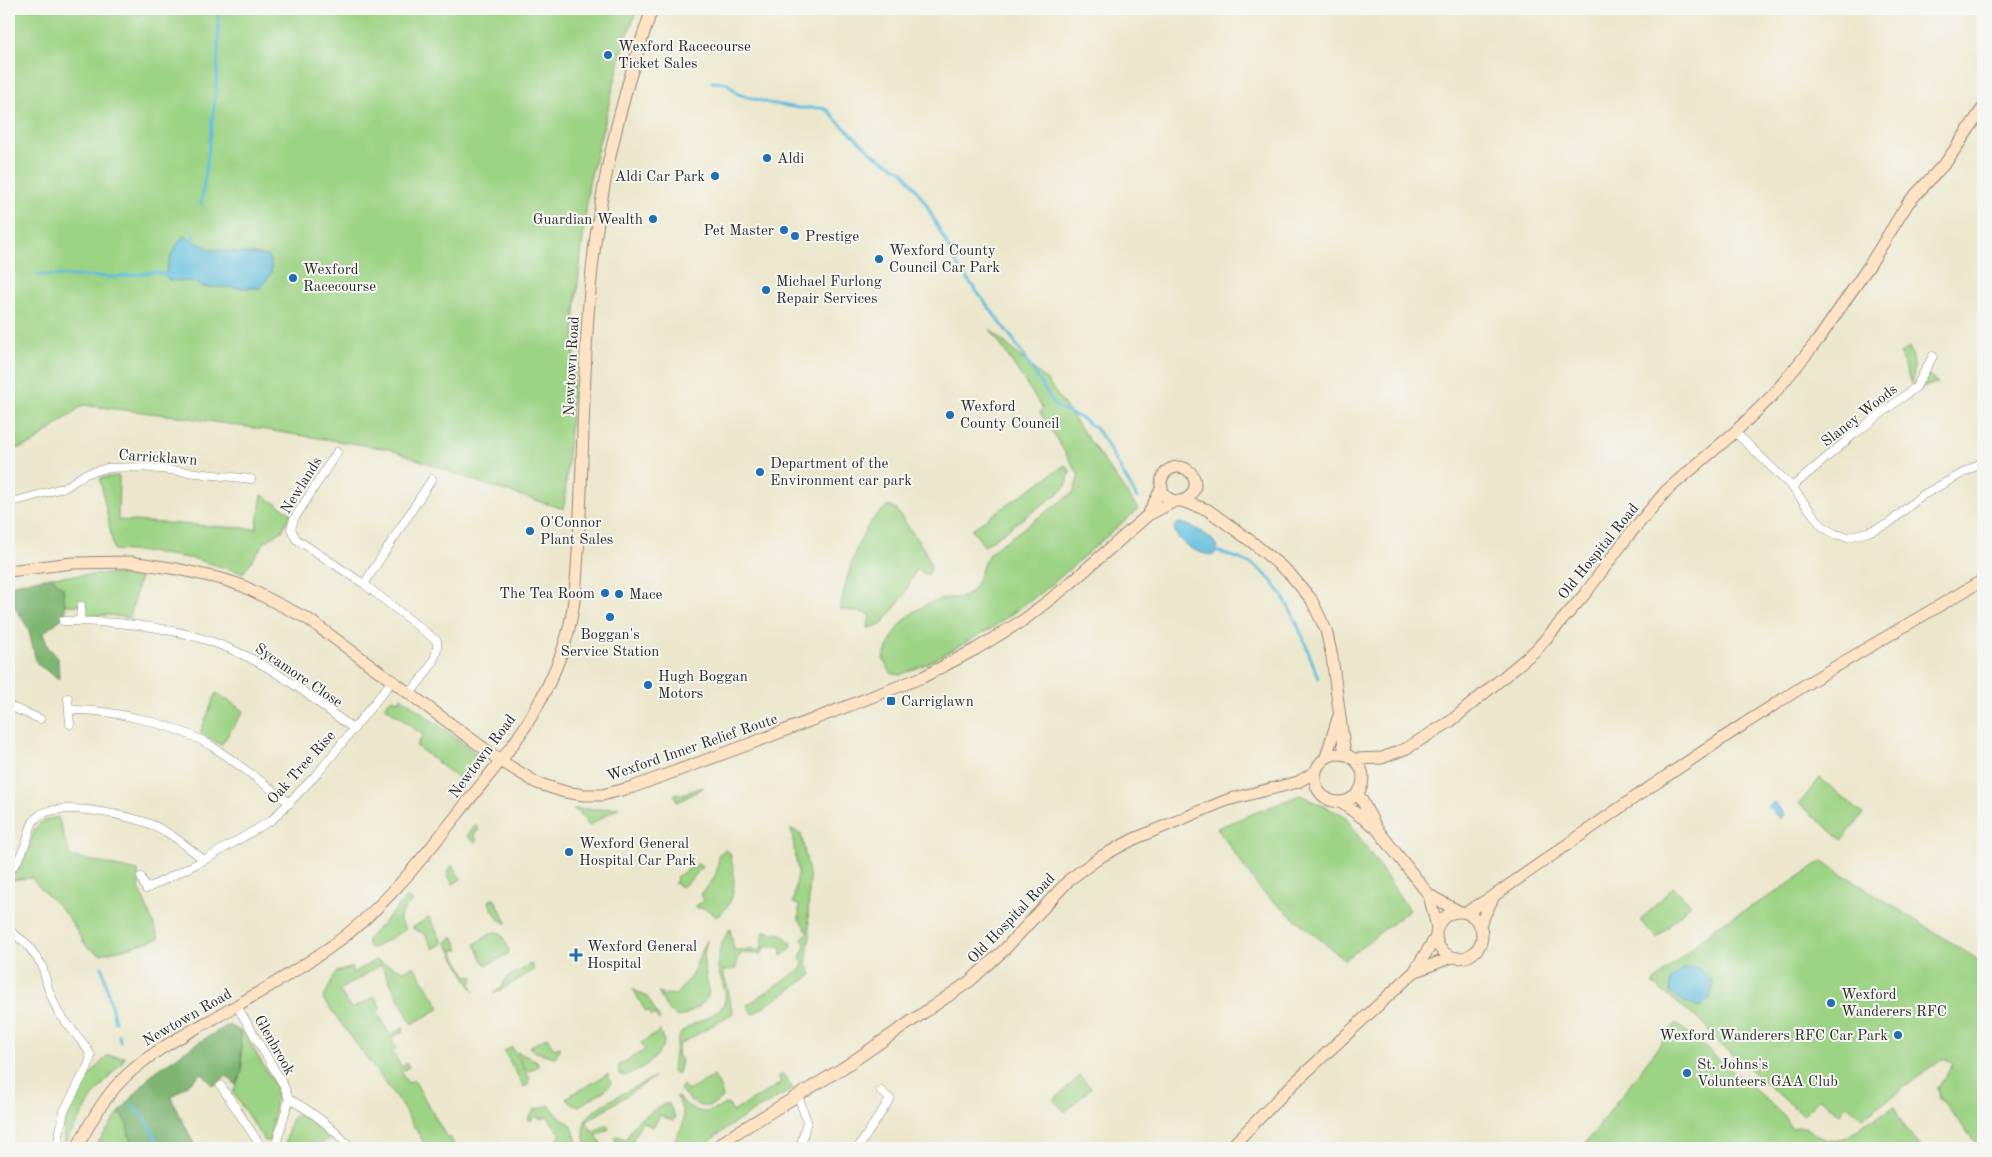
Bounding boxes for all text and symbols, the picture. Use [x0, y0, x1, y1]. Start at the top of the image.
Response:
place label: Wexford Racecourse Ticket Sales [618, 40, 751, 72]
marker: Wexford Racecourse Ticket Sales [602, 49, 614, 61]
marker: Aldi [761, 152, 773, 164]
place label: Aldi [777, 152, 804, 167]
place label: Aldi Car Park [615, 170, 705, 185]
marker: Aldi Car Park [709, 170, 721, 182]
place label: Guardian Wealth [533, 213, 643, 228]
marker: Guardian Wealth [647, 213, 659, 225]
place label: Pet Master [703, 224, 774, 239]
marker: Pet Master [778, 224, 790, 236]
marker: Prestige [789, 230, 801, 242]
place label: Prestige [805, 230, 859, 245]
place label: Wexford County Council Car Park [889, 244, 1000, 276]
marker: Wexford County Council Car Park [873, 253, 885, 265]
place label: Wexford Racecourse [303, 263, 376, 295]
marker: Wexford Racecourse [287, 272, 299, 284]
place label: Michael Furlong Repair Services [776, 275, 882, 307]
marker: Michael Furlong Repair Services [760, 284, 772, 296]
street label: Newtown Road [562, 316, 583, 416]
street label: Slaney Woods [1819, 382, 1901, 450]
place label: Wexford County Council [960, 400, 1059, 432]
marker: Wexford County Council [944, 409, 956, 421]
street label: Carricklawn [118, 448, 198, 469]
street label: Newlands [279, 455, 326, 517]
place label: Department of the Environment car park [770, 457, 912, 489]
marker: Department of the Environment car park [754, 466, 766, 478]
street label: Old Hospital Road [1556, 501, 1642, 603]
place label: O'Connor Plant Sales [540, 516, 613, 548]
marker: O'Connor Plant Sales [524, 525, 536, 537]
place label: The Tea Room [499, 587, 595, 602]
marker: The Tea Room [599, 587, 611, 599]
marker: Mace [613, 588, 625, 600]
place label: Mace [629, 588, 663, 603]
marker: Boggan's Service Station [604, 611, 616, 623]
place label: Boggan's Service Station [561, 628, 659, 660]
street label: Sycamore Close [252, 641, 345, 711]
place label: Hugh Boggan Motors [658, 670, 748, 702]
marker: Hugh Boggan Motors [642, 679, 654, 691]
marker: Carriglawn [885, 695, 897, 707]
place label: Carriglawn [901, 695, 974, 710]
street label: Newtown Road [447, 712, 519, 801]
street label: Wexford Inner Relief Route [605, 712, 780, 785]
street label: Oak Tree Rise [265, 728, 339, 808]
place label: Wexford General Hospital Car Park [579, 837, 696, 869]
marker: Wexford General Hospital Car Park [563, 846, 575, 858]
street label: Old Hospital Road [966, 871, 1059, 967]
place label: Wexford General Hospital [587, 940, 697, 972]
marker: Wexford General Hospital [569, 948, 583, 962]
street label: Newtown Road [141, 987, 235, 1050]
place label: Wexford Wanderers RFC [1841, 988, 1947, 1020]
marker: Wexford Wanderers RFC [1825, 997, 1837, 1009]
street label: Glenbrook [251, 1013, 297, 1078]
place label: Wexford Wanderers RFC Car Park [1659, 1029, 1888, 1044]
marker: Wexford Wanderers RFC Car Park [1892, 1029, 1904, 1041]
place label: St. Johns's Volunteers GAA Club [1697, 1058, 1838, 1090]
marker: St. Johns's Volunteers GAA Club [1681, 1067, 1693, 1079]

